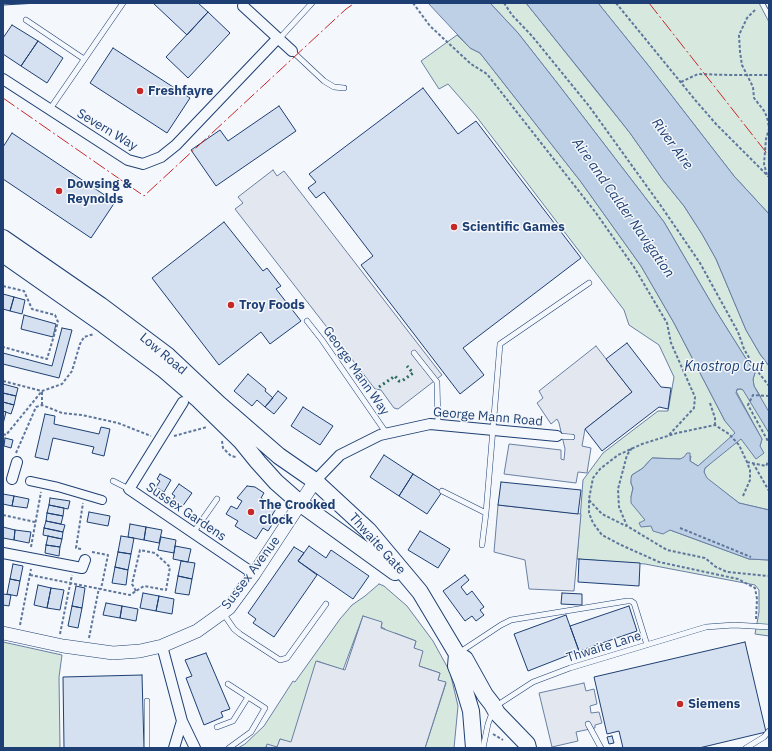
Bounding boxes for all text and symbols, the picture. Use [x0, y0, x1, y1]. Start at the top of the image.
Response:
place label: Freshfayre [148, 83, 213, 99]
marker: Freshfayre [135, 86, 145, 96]
street label: Severn Way [74, 106, 140, 154]
water label: River Aire [648, 115, 696, 173]
water label: Aire and Calder Navigation [568, 135, 678, 281]
place label: Dowsing & Reynolds [67, 176, 132, 207]
marker: Dowsing & Reynolds [54, 186, 64, 196]
place label: Scientific Games [462, 219, 565, 235]
marker: Scientific Games [449, 222, 459, 232]
place label: Troy Foods [239, 297, 305, 313]
marker: Troy Foods [226, 300, 236, 310]
street label: George Mann Way [319, 323, 393, 419]
street label: Low Road [136, 330, 190, 378]
water label: Knostrop Cut [684, 359, 764, 375]
street label: George Mann Road [432, 404, 544, 430]
street label: Sussex Gardens [143, 479, 229, 545]
place label: The Crooked Clock [259, 497, 335, 528]
marker: The Crooked Clock [246, 507, 256, 517]
street label: Thwaite Gate [345, 510, 409, 578]
street label: Sussex Avenue [218, 533, 284, 613]
street label: Thwaite Lane [565, 628, 643, 666]
place label: Siemens [688, 696, 740, 712]
marker: Siemens [675, 699, 685, 709]

